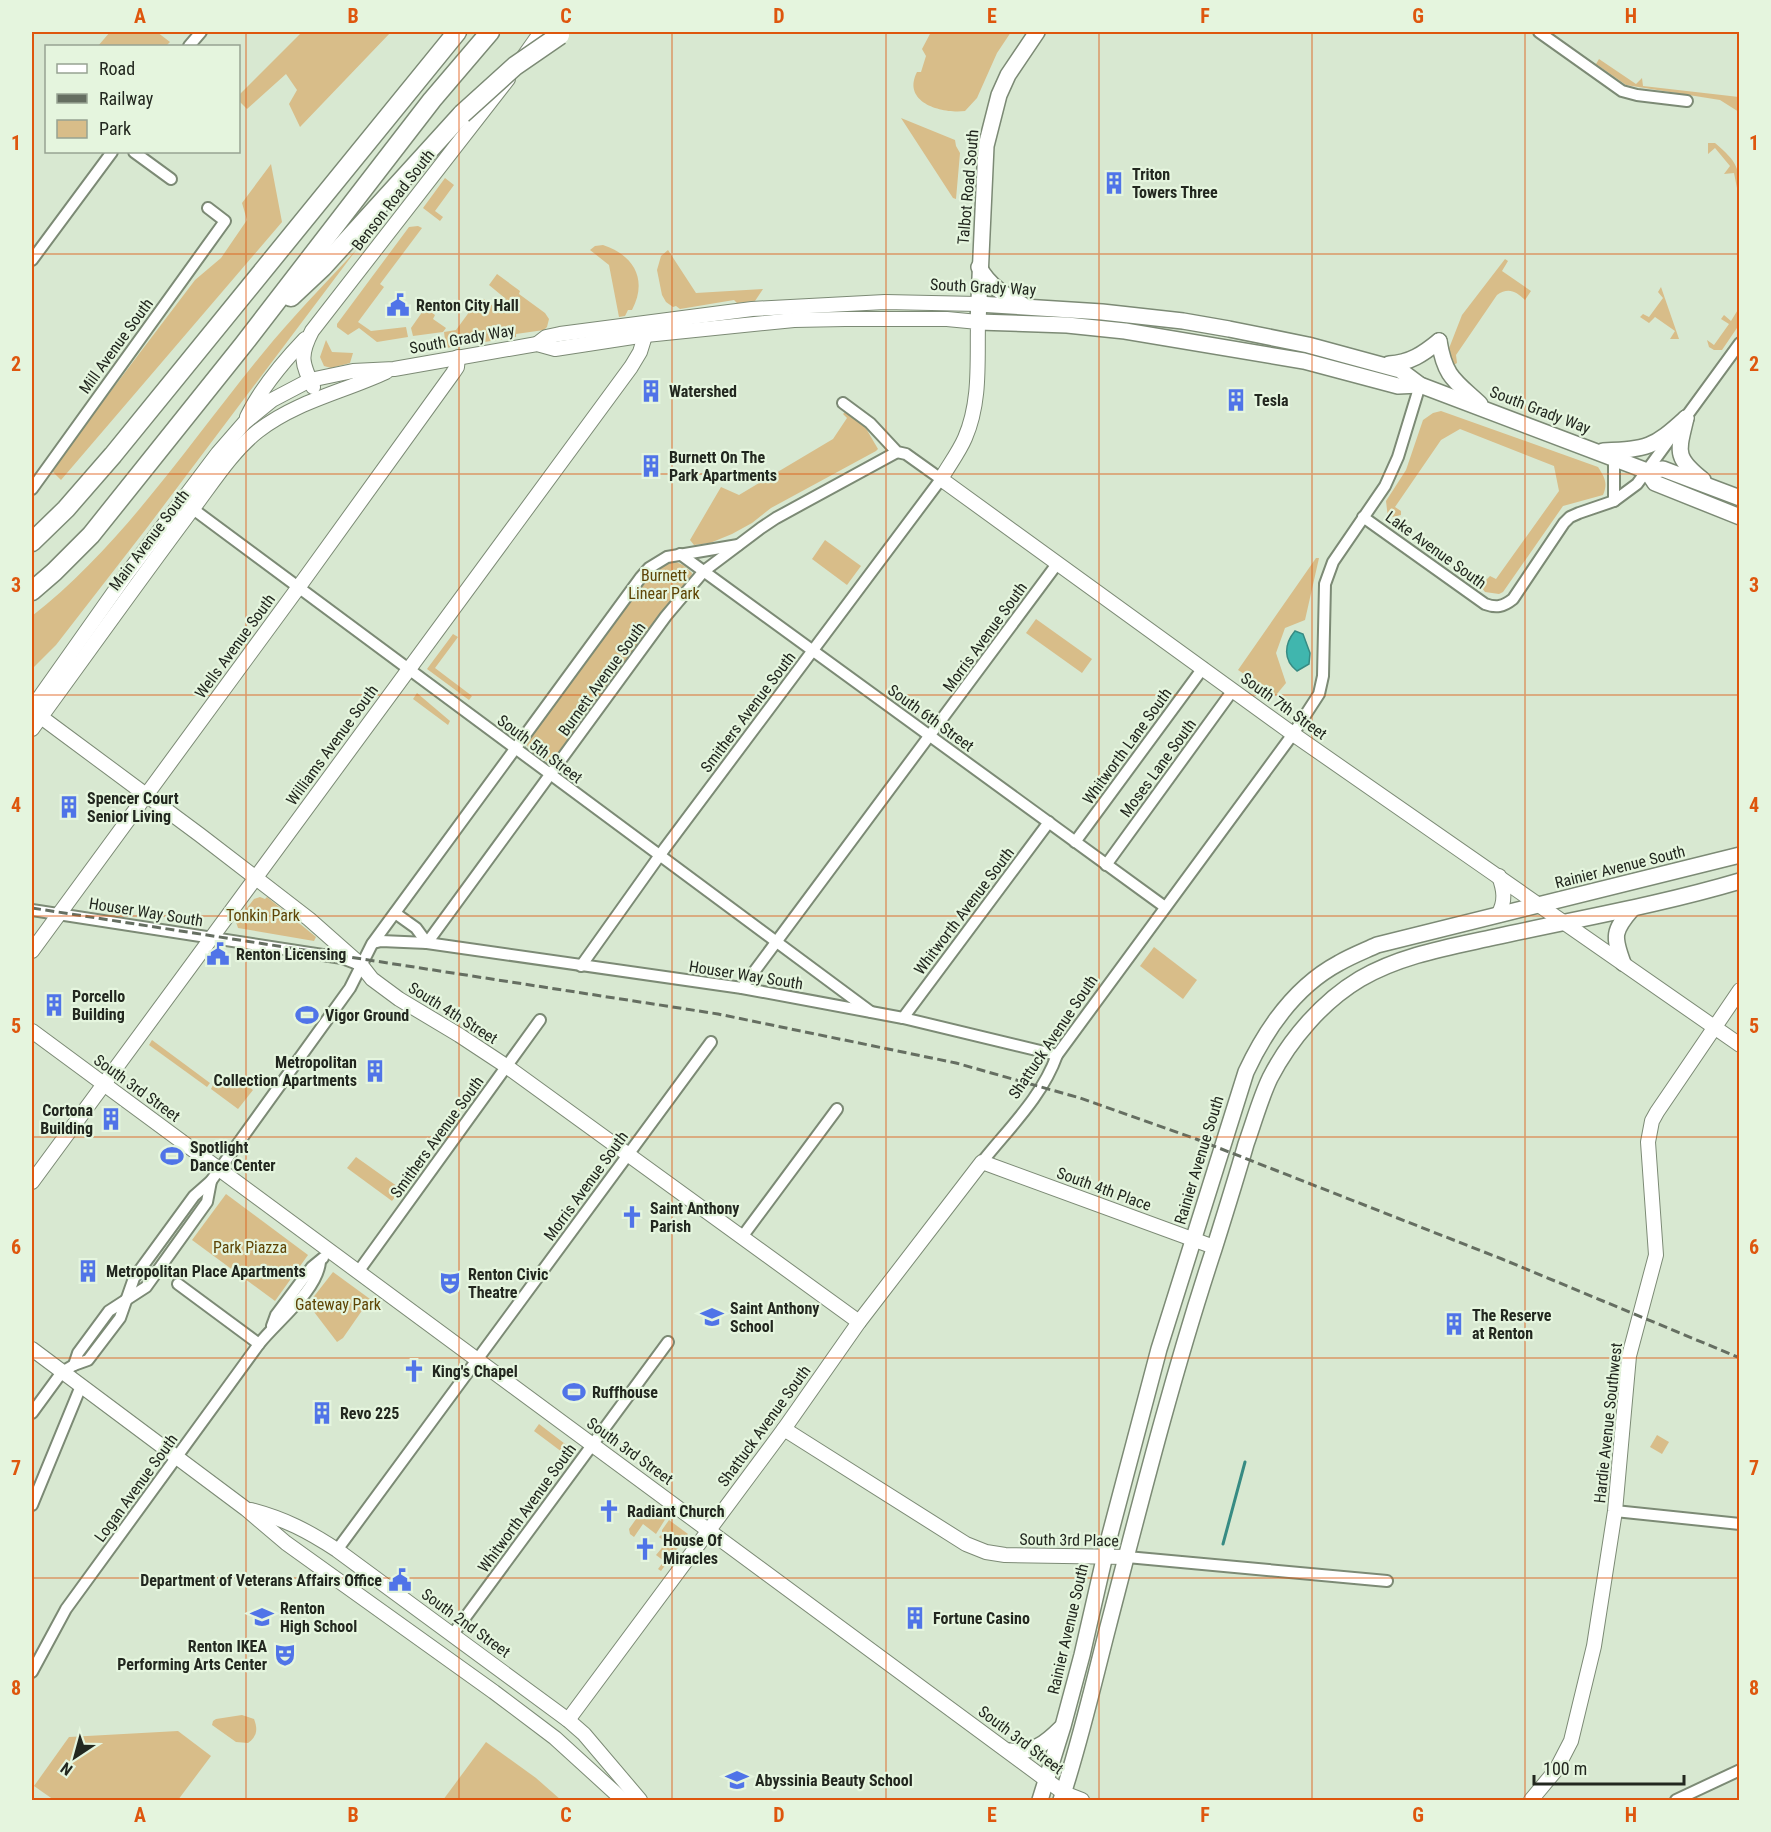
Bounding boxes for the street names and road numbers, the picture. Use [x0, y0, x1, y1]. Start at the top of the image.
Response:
street label: Talbot Road South [954, 129, 982, 245]
street label: Benson Road South [348, 146, 438, 254]
street label: South Grady Way [929, 275, 1037, 299]
street label: Mill Avenue South [75, 295, 157, 397]
street label: South Grady Way [408, 320, 516, 358]
street label: South Grady Way [1487, 382, 1593, 438]
street label: Main Avenue South [105, 486, 193, 594]
street label: Lake Avenue South [1382, 507, 1490, 593]
street label: Morris Avenue South [939, 579, 1031, 695]
street label: Wells Avenue South [191, 590, 279, 702]
street label: Burnett Avenue South [554, 618, 650, 740]
street label: Smithers Avenue South [696, 648, 800, 776]
street label: South 7th Street [1237, 668, 1331, 744]
street label: South 6th Street [884, 680, 978, 756]
street label: Williams Avenue South [282, 681, 382, 809]
street label: Whitworth Lane South [1079, 684, 1175, 808]
street label: South 5th Street [494, 711, 587, 787]
street label: Moses Lane South [1116, 715, 1200, 821]
street label: Rainier Avenue South [1553, 842, 1687, 892]
street label: Whitworth Avenue South [910, 844, 1018, 978]
street label: Houser Way South [88, 894, 204, 930]
street label: Houser Way South [688, 957, 804, 993]
street label: Shattuck Avenue South [1004, 971, 1102, 1103]
street label: South 4th Street [405, 978, 501, 1048]
street label: South 3rd Street [90, 1050, 184, 1126]
street label: Smithers Avenue South [386, 1072, 488, 1202]
street label: Rainier Avenue South [1170, 1093, 1228, 1227]
street label: Morris Avenue South [540, 1128, 632, 1244]
street label: South 4th Place [1054, 1163, 1154, 1215]
street label: Hardie Avenue Southwest [1590, 1342, 1626, 1504]
street label: Shattuck Avenue South [714, 1362, 814, 1490]
street label: South 3rd Street [583, 1413, 677, 1489]
street label: Logan Avenue South [90, 1430, 182, 1546]
street label: Whitworth Avenue South [474, 1440, 580, 1576]
street label: South 3rd Place [1019, 1530, 1119, 1550]
street label: Rainier Avenue South [1044, 1562, 1092, 1696]
street label: South 2nd Street [418, 1584, 514, 1662]
street label: South 3rd Street [975, 1702, 1068, 1778]

